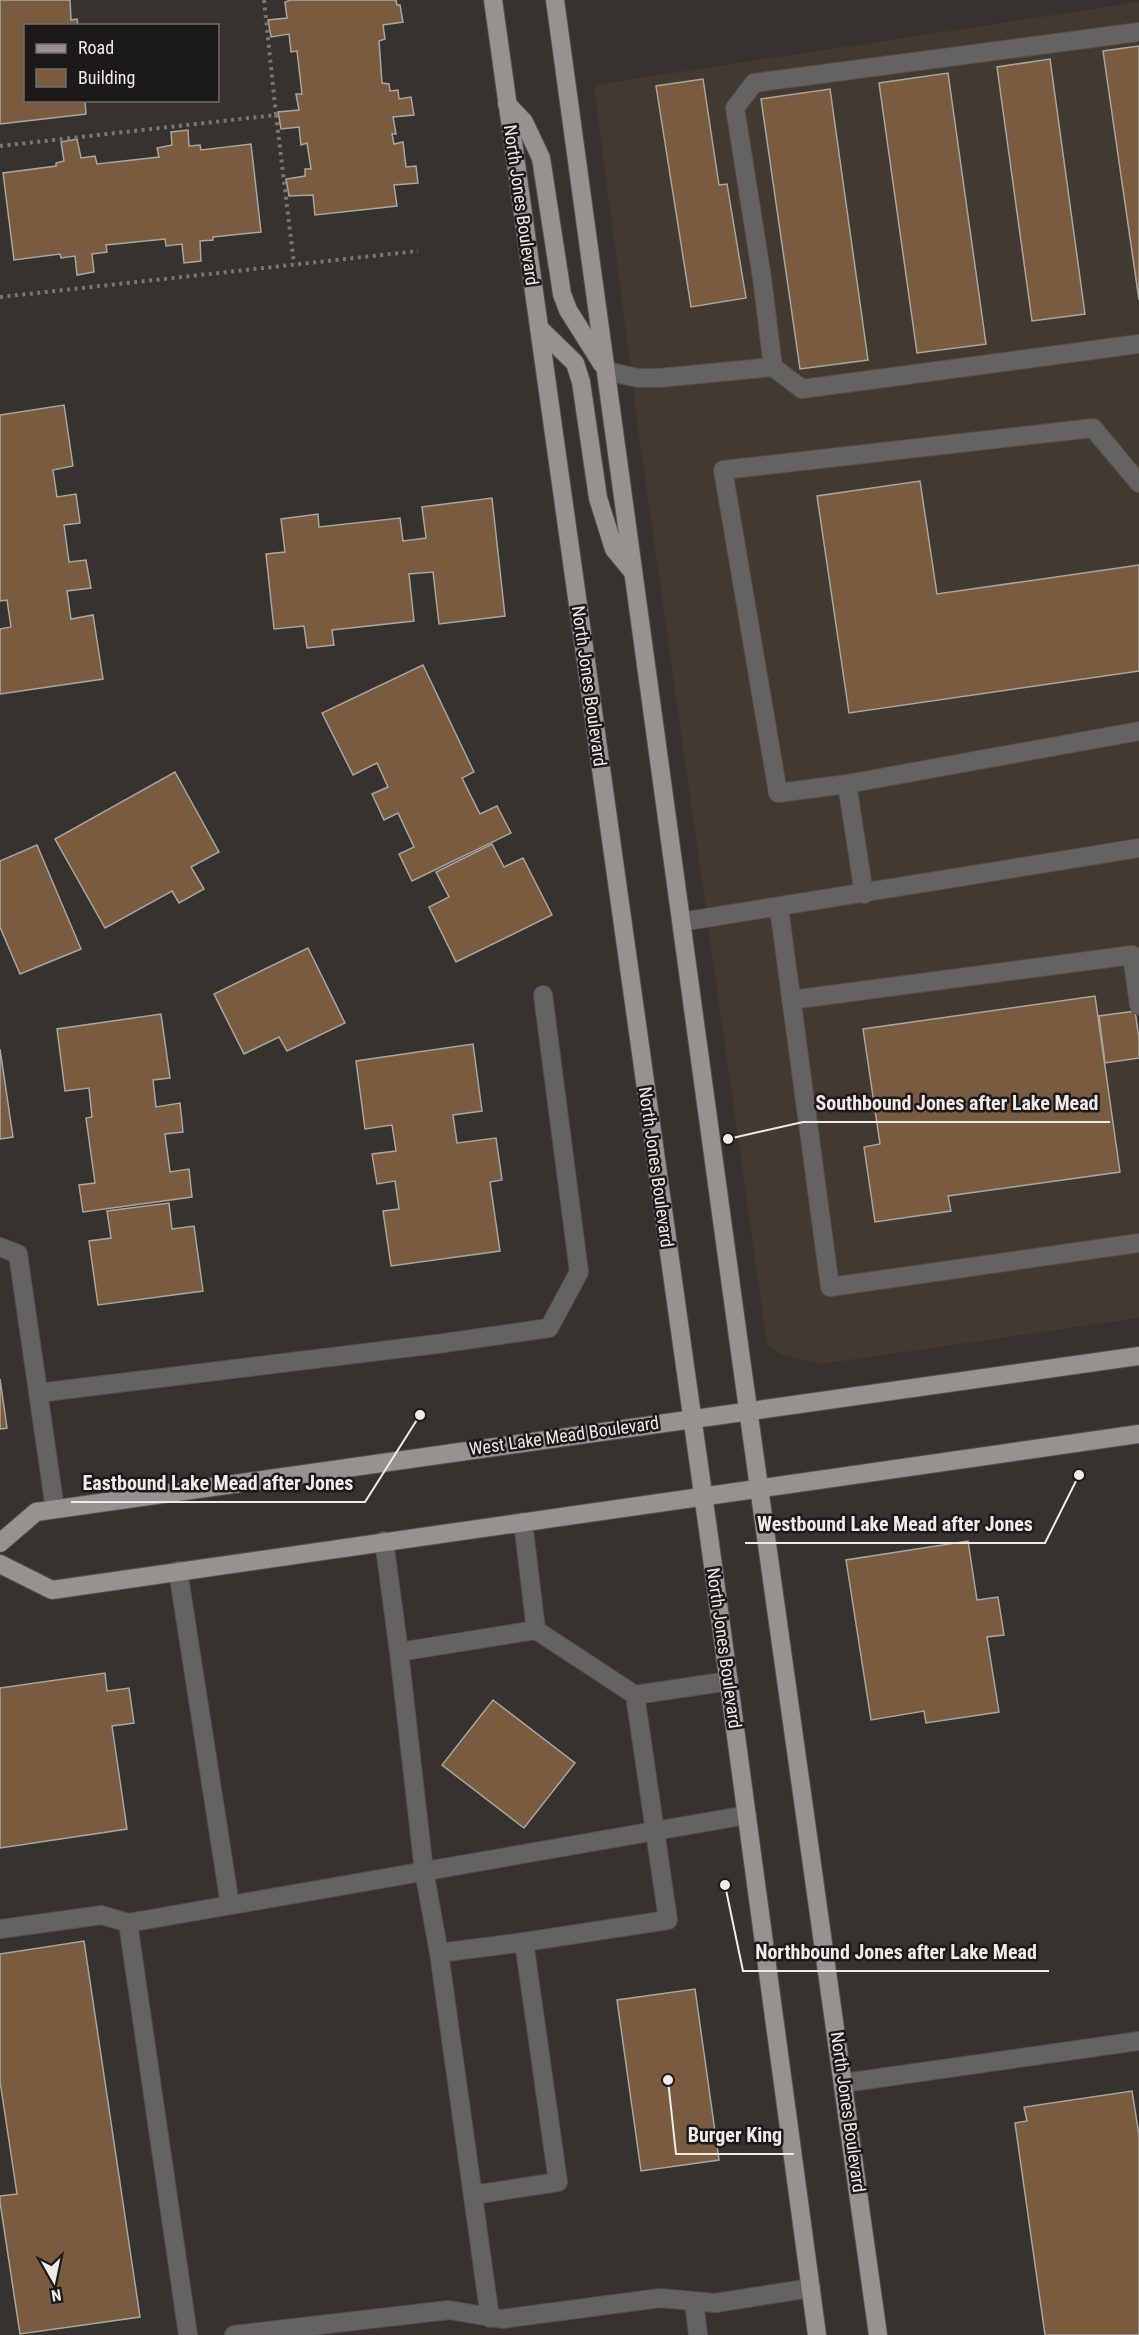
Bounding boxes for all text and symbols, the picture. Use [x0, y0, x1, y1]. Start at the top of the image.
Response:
legend [24, 24, 219, 102]
text: Road [78, 37, 114, 58]
text: Building [78, 67, 135, 88]
street label: North Jones Boulevard [500, 123, 543, 287]
street label: North Jones Boulevard [568, 604, 611, 768]
callout: Southbound Jones after Lake Mead [803, 1084, 1110, 1122]
street label: North Jones Boulevard [635, 1085, 678, 1249]
text: Southbound Jones after Lake Mead [816, 1091, 1099, 1115]
street label: West Lake Mead Boulevard [468, 1412, 660, 1459]
callout: Eastbound Lake Mead after Jones [71, 1464, 365, 1502]
text: Eastbound Lake Mead after Jones [83, 1471, 353, 1495]
callout: Westbound Lake Mead after Jones [745, 1505, 1045, 1543]
text: Westbound Lake Mead after Jones [757, 1512, 1033, 1536]
street label: North Jones Boulevard [703, 1566, 746, 1730]
callout: Northbound Jones after Lake Mead [743, 1933, 1049, 1971]
text: Northbound Jones after Lake Mead [755, 1940, 1037, 1964]
street label: North Jones Boulevard [827, 2030, 870, 2194]
callout: Burger King [676, 2116, 794, 2154]
text: Burger King [688, 2123, 782, 2147]
north arrow [24, 2251, 84, 2311]
text: N [50, 2285, 63, 2305]

